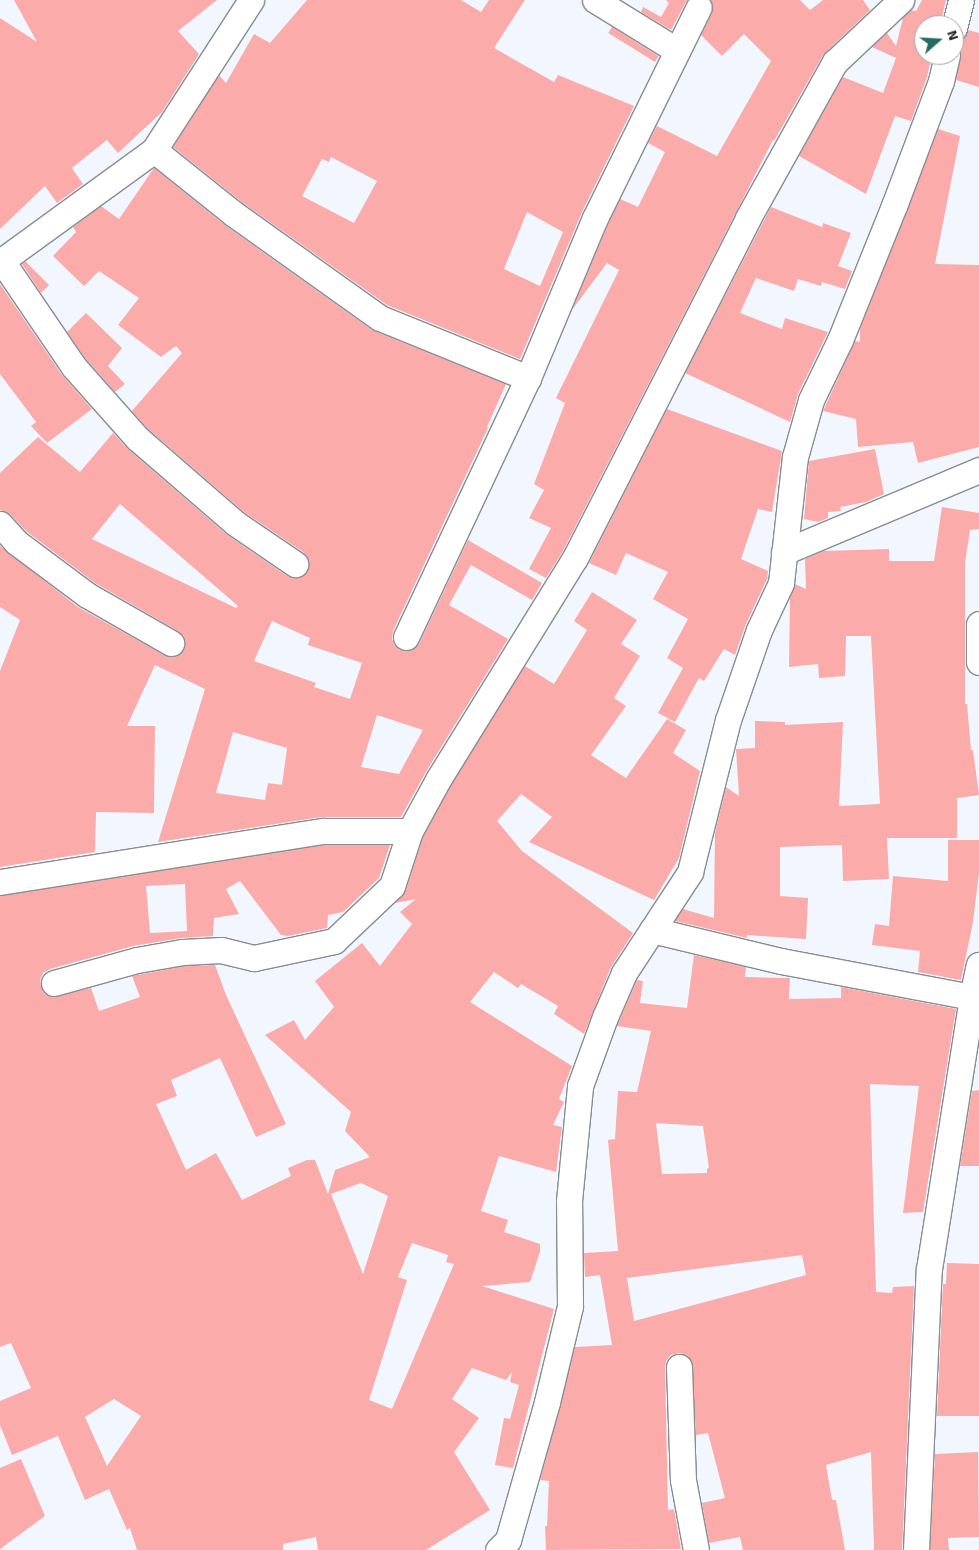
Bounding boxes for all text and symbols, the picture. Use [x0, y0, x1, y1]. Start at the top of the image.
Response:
north arrow [914, 15, 964, 65]
text: N [943, 28, 962, 43]

